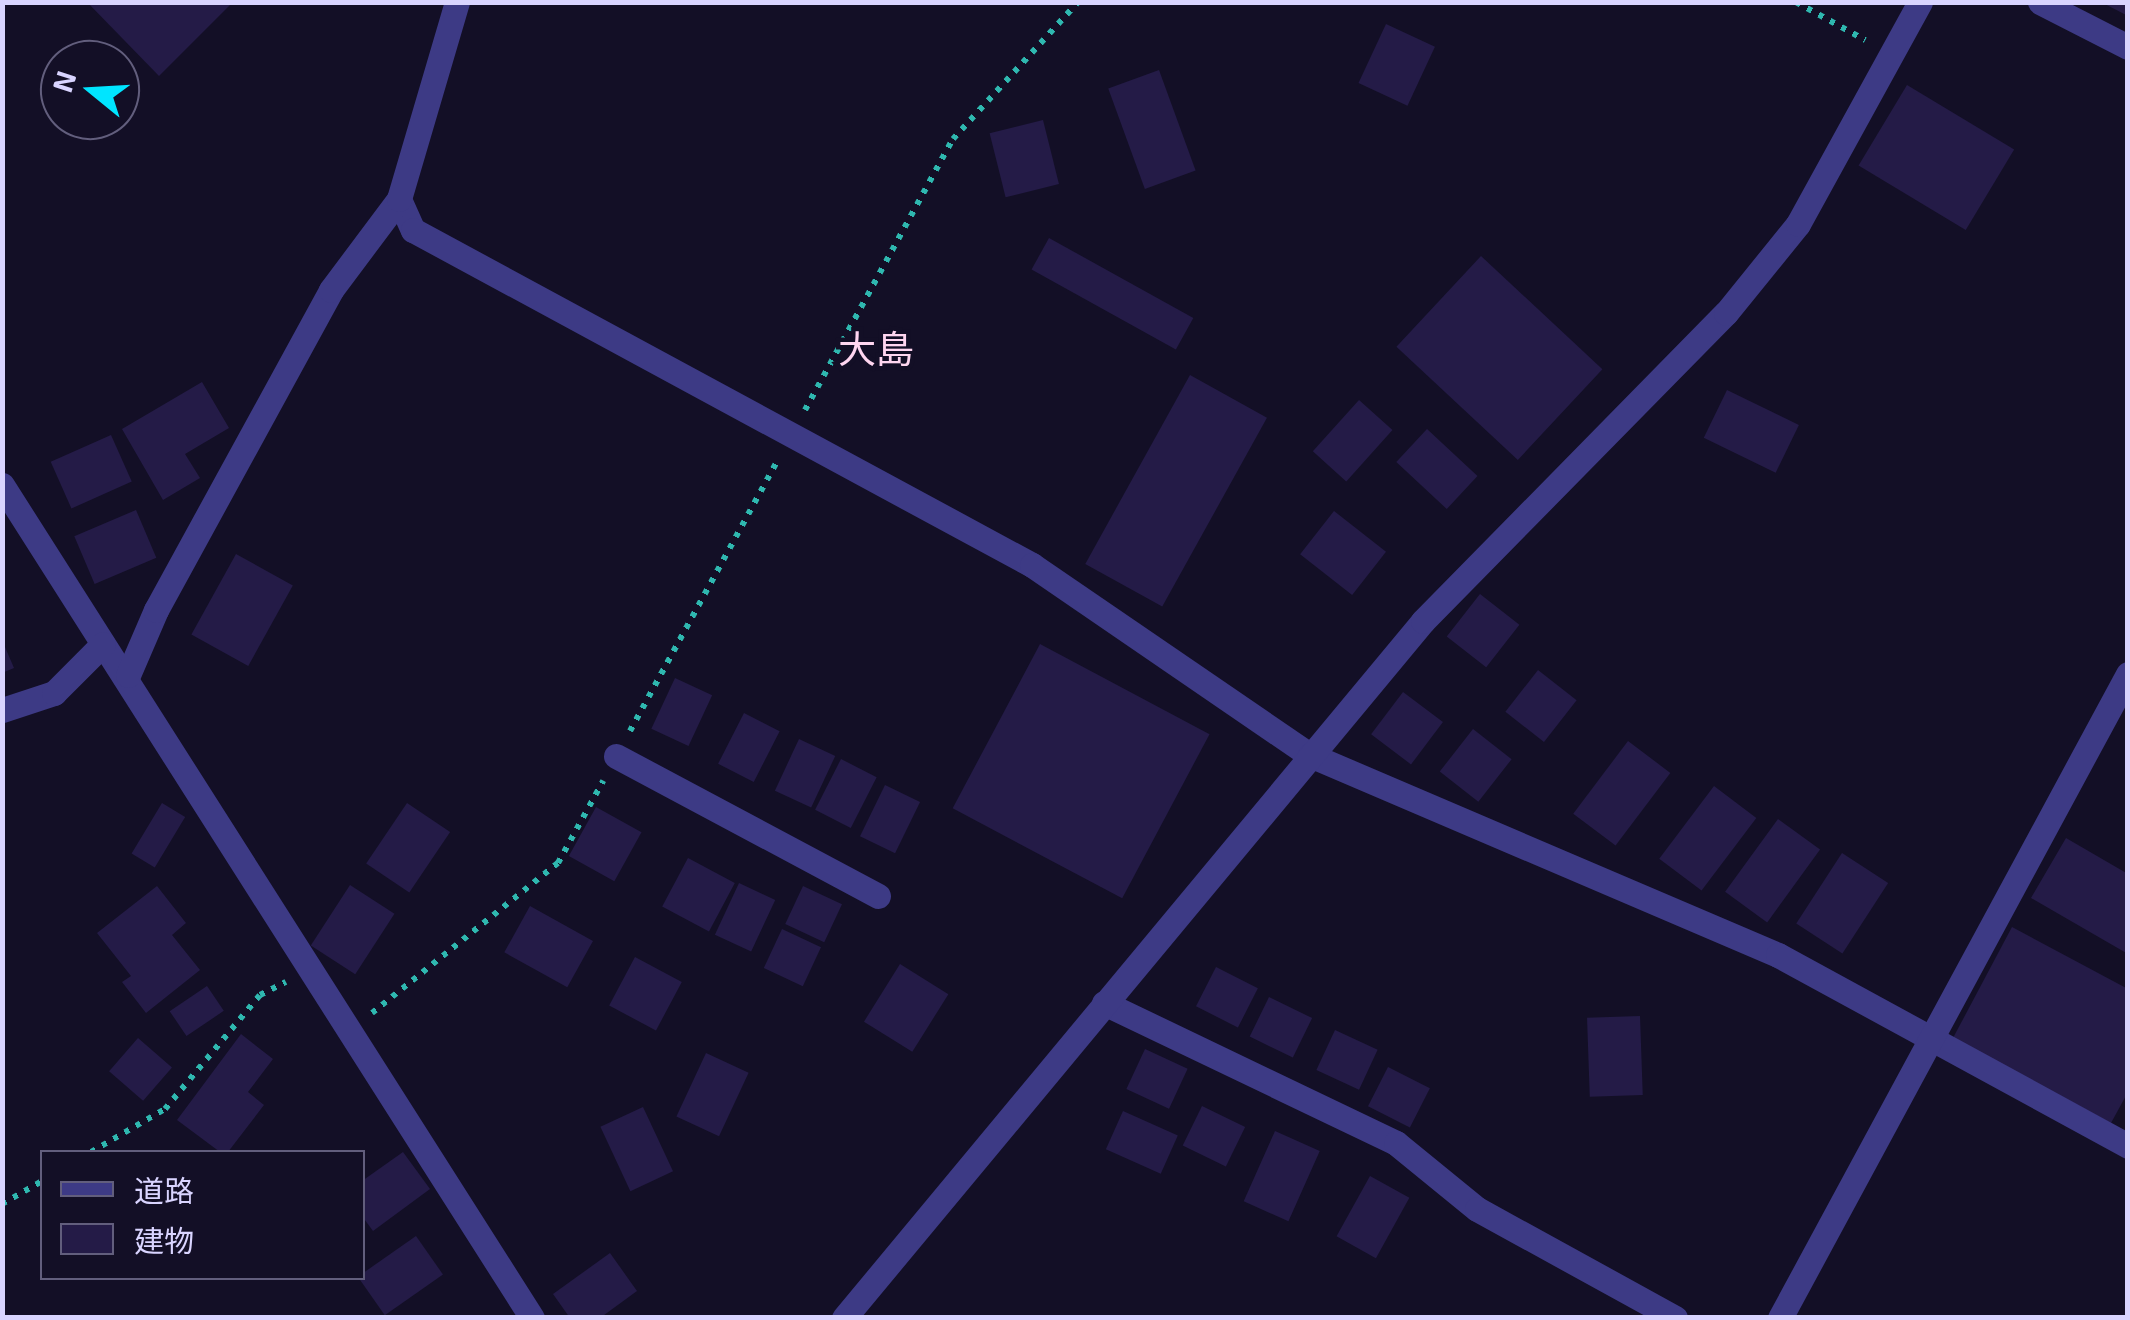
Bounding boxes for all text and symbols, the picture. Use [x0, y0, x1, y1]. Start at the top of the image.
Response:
north arrow [40, 40, 140, 140]
text: N [44, 66, 83, 96]
district label: 大島 [838, 326, 914, 372]
legend [40, 1150, 365, 1280]
text: 道路 [134, 1172, 194, 1208]
text: 建物 [134, 1222, 194, 1258]

